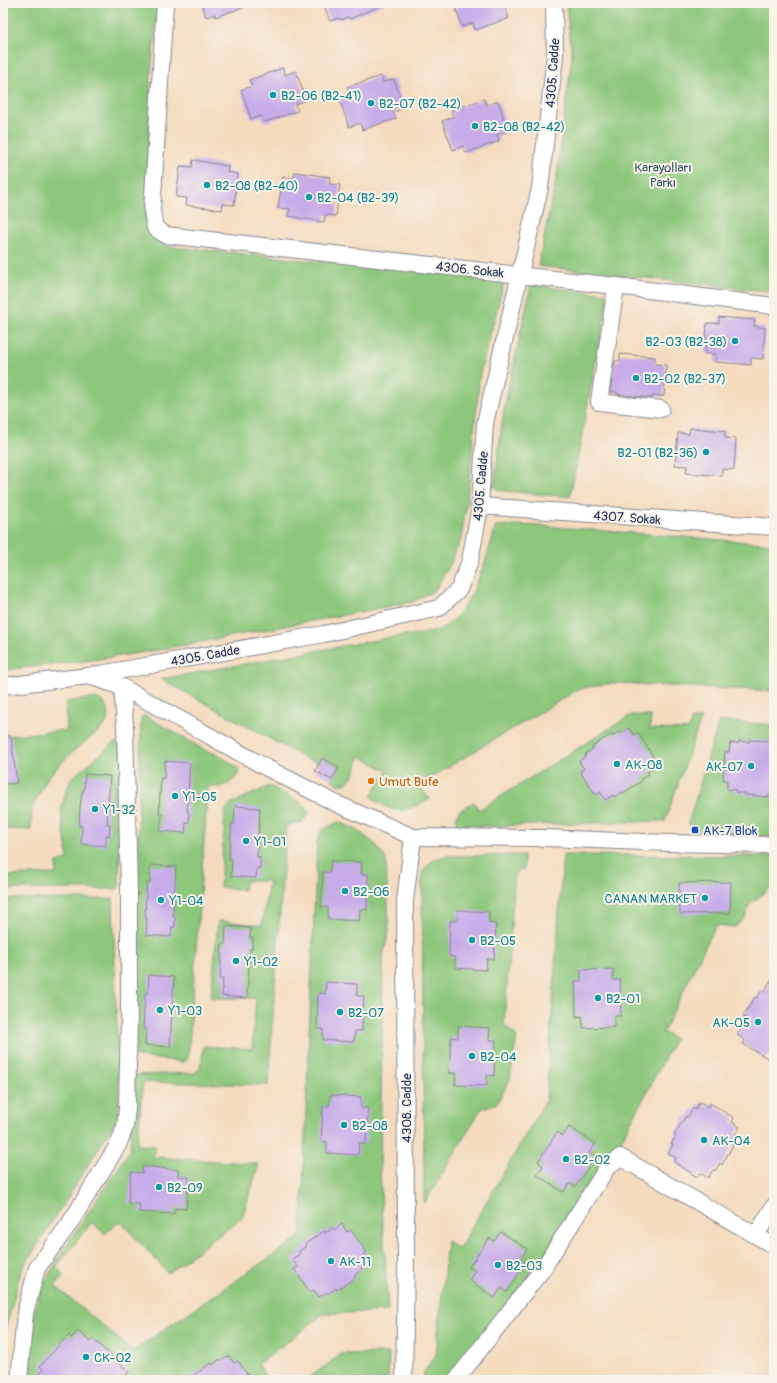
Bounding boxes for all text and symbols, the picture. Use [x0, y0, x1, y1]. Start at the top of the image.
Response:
street label: 4305. Cadde [543, 37, 563, 108]
place label: B2-06 (B2-41) [281, 88, 362, 104]
marker: B2-06 (B2-41) [268, 90, 278, 100]
place label: B2-07 (B2-42) [379, 96, 461, 112]
marker: B2-07 (B2-42) [366, 98, 376, 108]
place label: B2-08 (B2-42) [483, 119, 565, 135]
marker: B2-08 (B2-42) [470, 121, 480, 131]
park label: Karayolları Parkı [634, 160, 692, 191]
place label: B2-08 (B2-40) [215, 178, 299, 194]
marker: B2-08 (B2-40) [202, 180, 212, 190]
place label: B2-04 (B2-39) [317, 190, 399, 206]
marker: B2-04 (B2-39) [304, 192, 314, 202]
street label: 4306. Sokak [435, 258, 505, 282]
place label: B2-03 (B2-38) [645, 334, 727, 350]
marker: B2-03 (B2-38) [730, 336, 740, 346]
place label: B2-02 (B2-37) [644, 371, 726, 387]
marker: B2-02 (B2-37) [631, 373, 641, 383]
place label: B2-01 (B2-36) [617, 445, 698, 461]
marker: B2-01 (B2-36) [701, 447, 711, 457]
street label: 4305. Cadde [470, 450, 492, 522]
street label: 4307. Sokak [593, 508, 662, 528]
street label: 4305. Cadde [169, 642, 241, 670]
place label: AK-08 [625, 757, 663, 773]
marker: AK-08 [612, 759, 622, 769]
place label: AK-07 [705, 759, 743, 775]
marker: AK-07 [746, 761, 756, 771]
place label: Umut Bufe [379, 774, 439, 790]
marker: Umut Bufe [366, 776, 376, 786]
place label: Y1-05 [182, 789, 217, 805]
marker: Y1-05 [170, 791, 180, 801]
place label: Y1-32 [102, 802, 136, 818]
marker: Y1-32 [90, 804, 100, 814]
place label: AK-7 Blok [703, 823, 758, 839]
marker: AK-7 Blok [690, 825, 700, 835]
place label: Y1-01 [253, 834, 286, 850]
marker: Y1-01 [241, 836, 251, 846]
place label: B2-06 [353, 884, 390, 900]
marker: B2-06 [340, 886, 350, 896]
place label: CANAN MARKET [605, 891, 697, 907]
place label: Y1-04 [168, 893, 204, 909]
marker: CANAN MARKET [700, 893, 710, 903]
marker: Y1-04 [156, 895, 166, 905]
place label: B2-05 [480, 933, 516, 949]
marker: B2-05 [467, 935, 477, 945]
place label: Y1-02 [243, 954, 278, 970]
marker: Y1-02 [231, 956, 241, 966]
place label: B2-01 [606, 991, 640, 1007]
marker: B2-01 [593, 993, 603, 1003]
place label: Y1-03 [167, 1003, 202, 1019]
marker: Y1-03 [155, 1005, 165, 1015]
place label: B2-07 [348, 1005, 384, 1021]
marker: B2-07 [335, 1007, 345, 1017]
place label: AK-05 [712, 1015, 750, 1031]
marker: AK-05 [753, 1017, 763, 1027]
place label: B2-04 [480, 1049, 517, 1065]
marker: B2-04 [467, 1051, 477, 1061]
street label: 4308. Cadde [399, 1073, 415, 1143]
place label: B2-08 [352, 1118, 388, 1134]
marker: B2-08 [339, 1120, 349, 1130]
place label: AK-04 [712, 1133, 751, 1149]
marker: AK-04 [699, 1135, 709, 1145]
place label: B2-02 [574, 1152, 610, 1168]
marker: B2-02 [561, 1154, 571, 1164]
place label: B2-09 [167, 1180, 203, 1196]
marker: B2-09 [154, 1182, 164, 1192]
place label: AK-11 [339, 1254, 371, 1270]
marker: AK-11 [326, 1256, 336, 1266]
place label: B2-03 [506, 1258, 542, 1274]
marker: B2-03 [493, 1260, 503, 1270]
place label: CK-02 [94, 1350, 132, 1366]
marker: CK-02 [81, 1352, 91, 1362]

